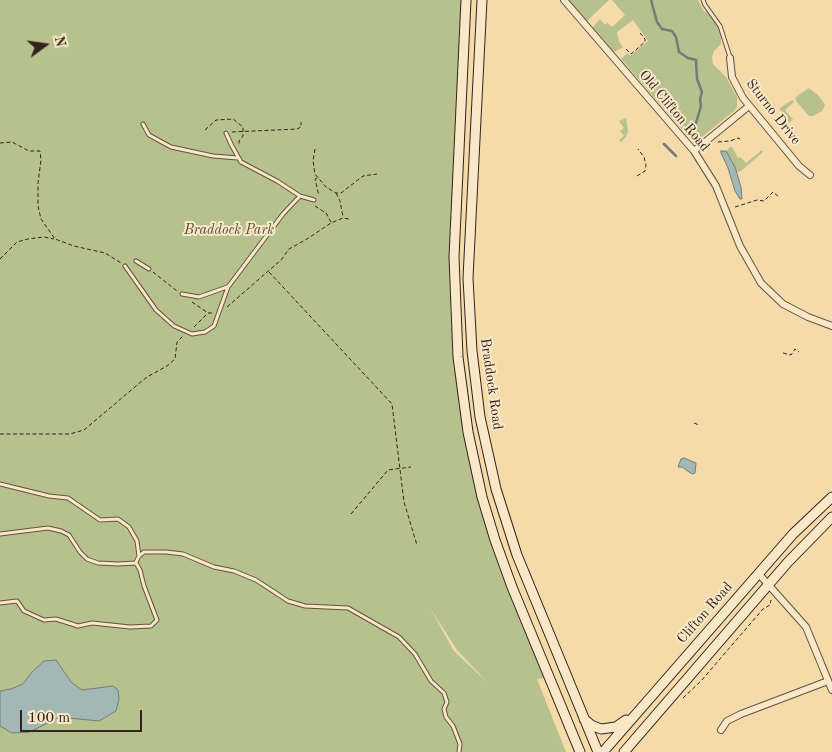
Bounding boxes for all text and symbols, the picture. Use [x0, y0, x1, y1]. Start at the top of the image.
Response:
north arrow [20, 20, 70, 70]
text: N [51, 34, 68, 48]
street label: Old Clifton Road [635, 67, 713, 155]
street label: Sturno Drive [742, 76, 804, 148]
park label: Braddock Park [184, 222, 274, 238]
street label: Braddock Road [476, 337, 506, 431]
street label: Clifton Road [674, 579, 736, 647]
scale bar [22, 700, 145, 732]
text: 100 m [28, 711, 70, 726]

